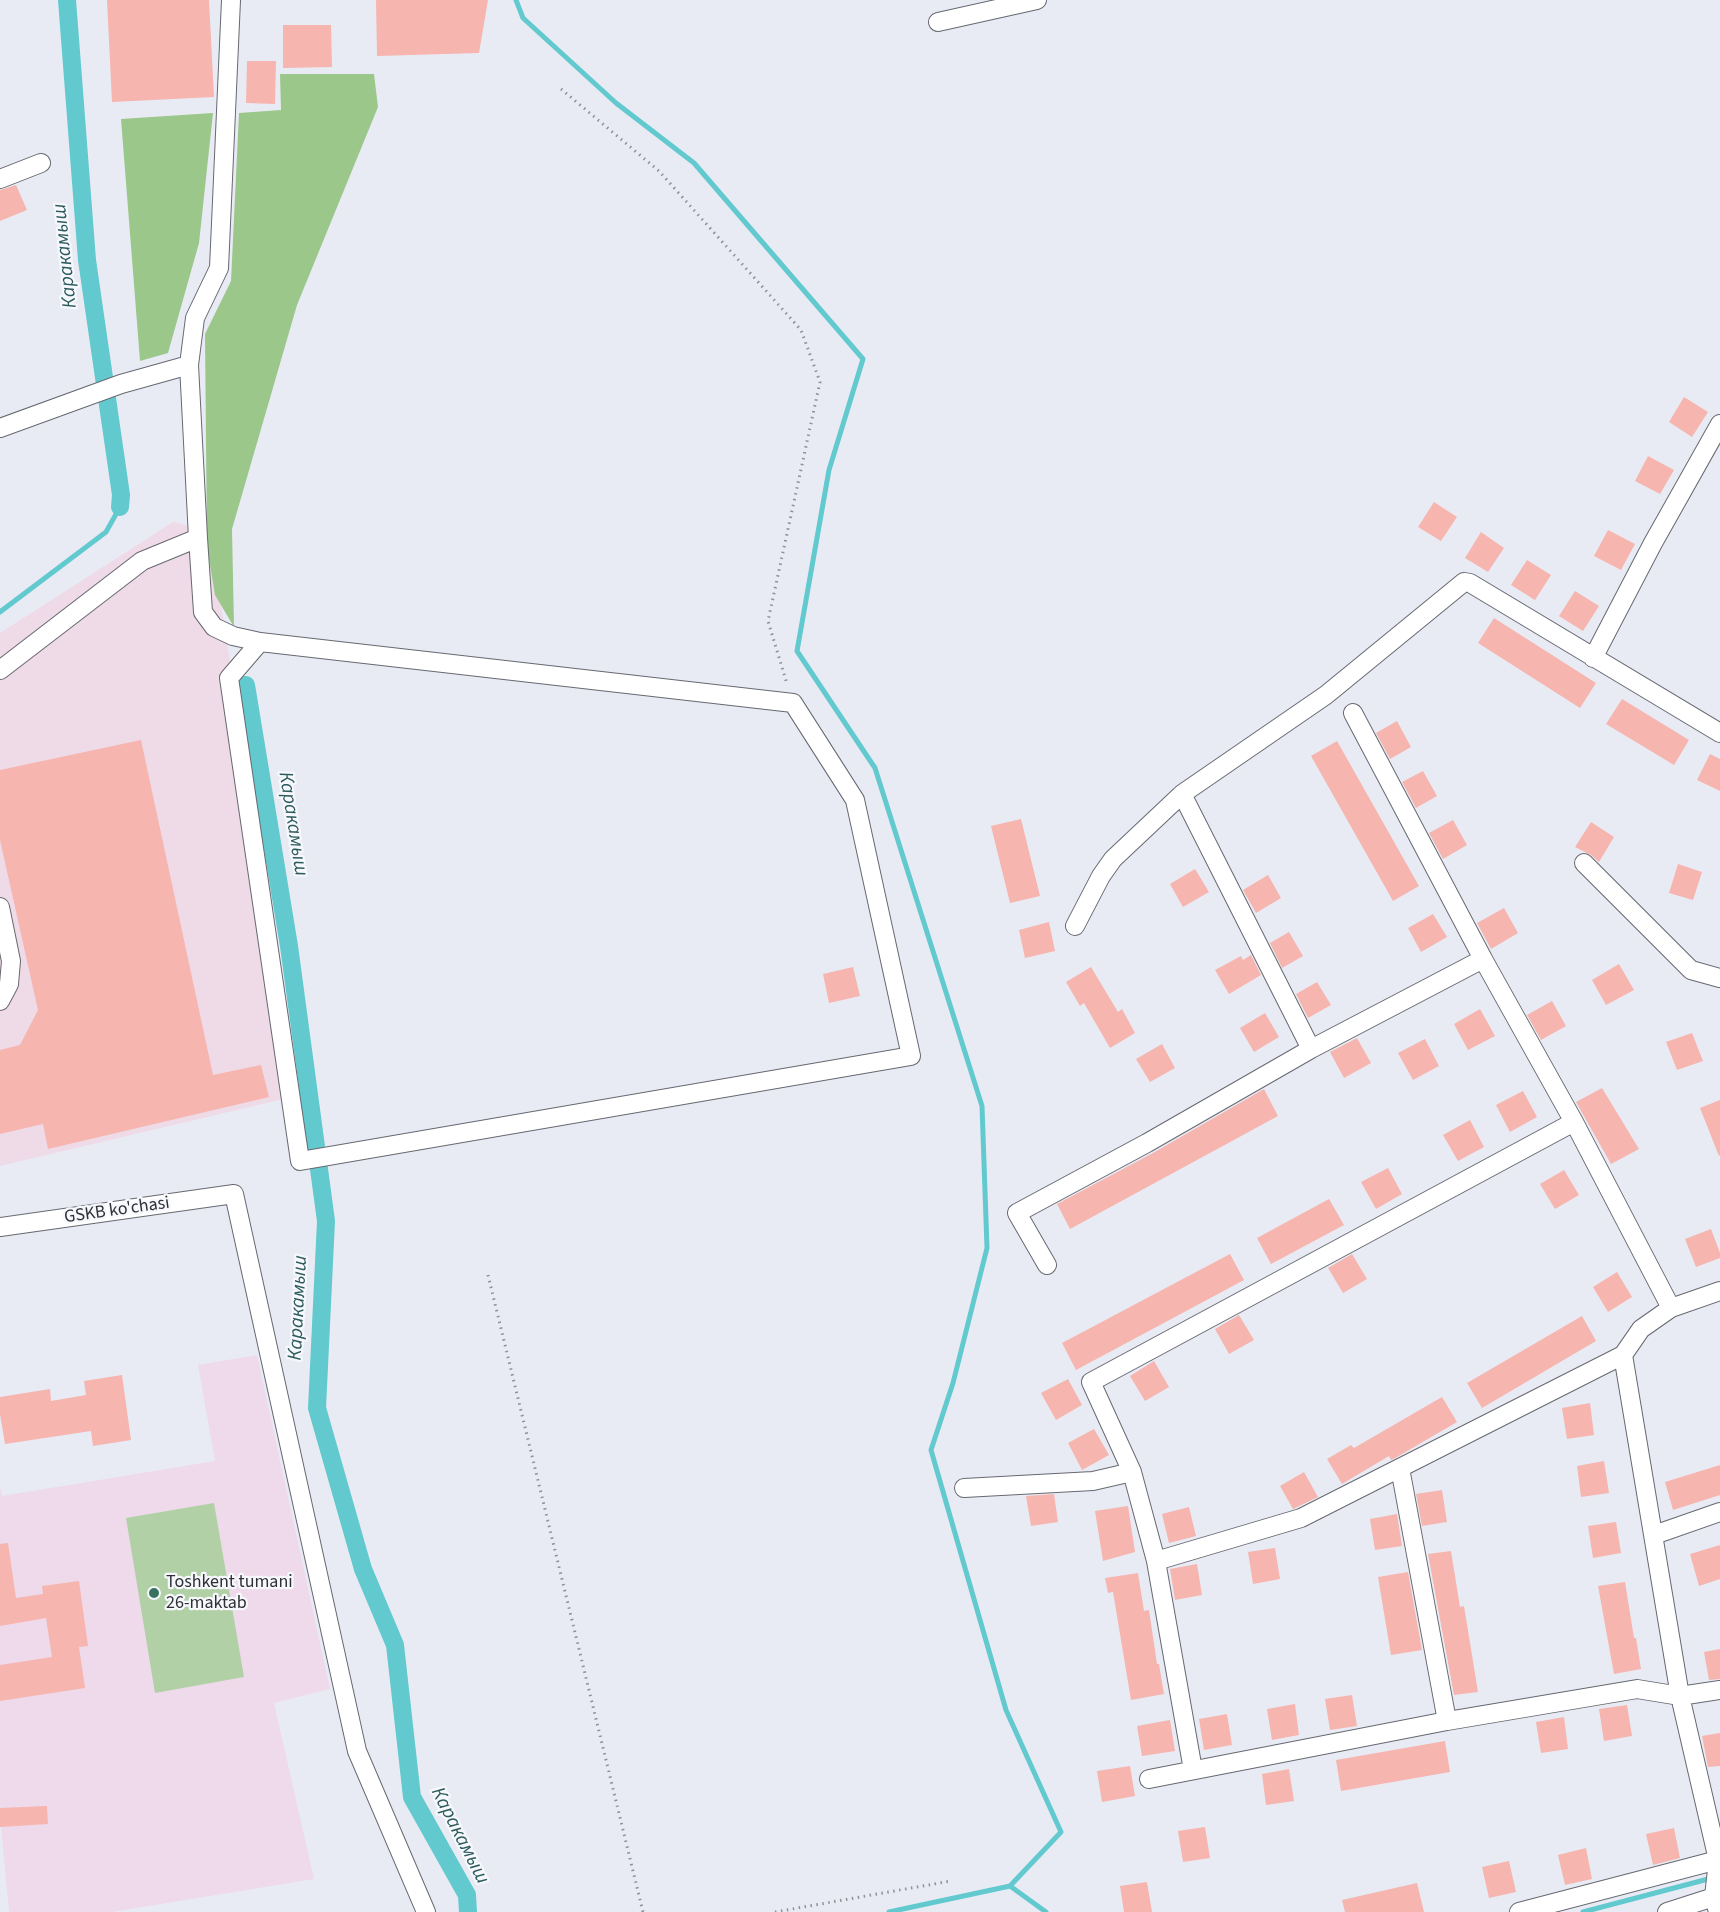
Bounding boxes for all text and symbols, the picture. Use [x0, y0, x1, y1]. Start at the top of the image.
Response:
water label: Каракамыш [49, 202, 83, 310]
water label: Каракамыш [272, 770, 312, 878]
street label: GSKB ko'chasi [63, 1193, 171, 1229]
water label: Каракамыш [284, 1255, 314, 1361]
place label: Toshkent tumani 26-maktab [166, 1572, 293, 1614]
marker: Toshkent tumani 26-maktab [147, 1586, 161, 1600]
water label: Каракамыш [424, 1784, 494, 1888]

